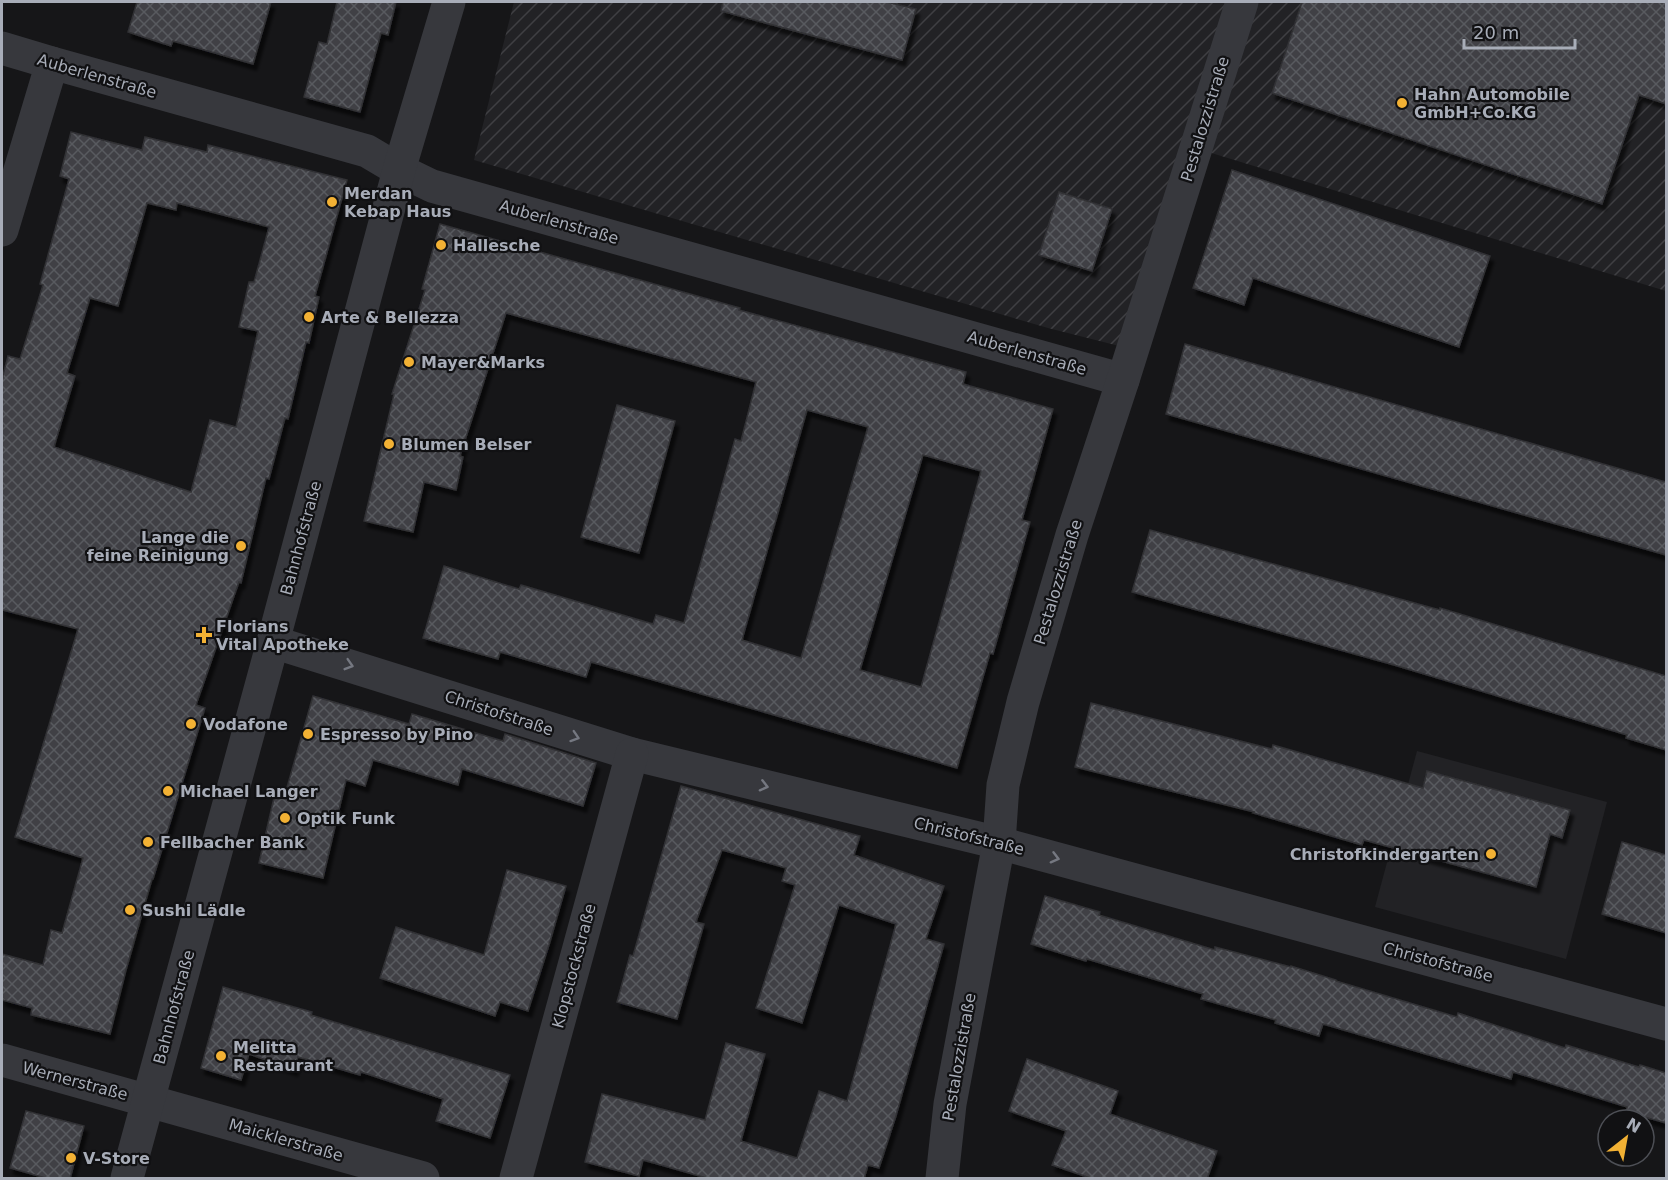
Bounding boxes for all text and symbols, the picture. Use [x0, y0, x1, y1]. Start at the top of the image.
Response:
scale bar [1464, 12, 1575, 50]
text: 20 m [1473, 22, 1519, 43]
street label: Auberlenstraße [35, 50, 159, 102]
street label: Pestalozzistraße [1177, 54, 1233, 184]
place label: Hahn Automobile GmbH+Co.KG [1414, 85, 1570, 122]
marker: Hahn Automobile GmbH+Co.KG [1395, 96, 1409, 110]
place label: Merdan Kebap Haus [344, 184, 451, 221]
marker: Merdan Kebap Haus [325, 195, 339, 209]
street label: Auberlenstraße [497, 196, 621, 248]
place label: Hallesche [453, 236, 540, 255]
marker: Hallesche [434, 238, 448, 252]
place label: Arte & Bellezza [321, 308, 459, 327]
marker: Arte & Bellezza [302, 310, 316, 324]
street label: Auberlenstraße [965, 327, 1089, 379]
place label: Mayer&Marks [421, 353, 545, 372]
marker: Mayer&Marks [402, 355, 416, 369]
place label: Blumen Belser [401, 435, 531, 454]
marker: Blumen Belser [382, 437, 396, 451]
street label: Bahnhofstraße [277, 479, 325, 597]
street label: Pestalozzistraße [1030, 517, 1086, 647]
place label: Lange die feine Reinigung [87, 528, 229, 565]
marker: Lange die feine Reinigung [234, 539, 248, 553]
place label: Florians Vital Apotheke [216, 617, 349, 654]
marker: Florians Vital Apotheke [197, 628, 211, 642]
one-way arrow [343, 658, 354, 670]
street label: Christofstraße [442, 686, 556, 740]
place label: Vodafone [203, 715, 288, 734]
marker: Vodafone [184, 717, 198, 731]
place label: Espresso by Pino [320, 725, 473, 744]
marker: Espresso by Pino [301, 727, 315, 741]
one-way arrow [569, 730, 580, 742]
one-way arrow [759, 779, 769, 792]
place label: Michael Langer [180, 782, 318, 801]
marker: Michael Langer [161, 784, 175, 798]
place label: Optik Funk [297, 809, 395, 828]
marker: Optik Funk [278, 811, 292, 825]
street label: Christofstraße [912, 813, 1026, 859]
place label: Fellbacher Bank [160, 833, 305, 852]
marker: Fellbacher Bank [141, 835, 155, 849]
place label: Christofkindergarten [1290, 845, 1479, 864]
marker: Christofkindergarten [1484, 847, 1498, 861]
one-way arrow [1050, 851, 1060, 864]
place label: Sushi Lädle [142, 901, 246, 920]
street label: Klopstockstraße [548, 902, 600, 1030]
marker: Sushi Lädle [123, 903, 137, 917]
street label: Christofstraße [1381, 938, 1495, 986]
street label: Bahnhofstraße [150, 948, 198, 1066]
street label: Pestalozzistraße [938, 991, 980, 1123]
place label: Melitta Restaurant [233, 1038, 334, 1075]
marker: Melitta Restaurant [214, 1049, 228, 1063]
street label: Wernerstraße [20, 1058, 130, 1104]
north arrow [1596, 1108, 1656, 1168]
text: N [1623, 1114, 1644, 1137]
street label: Maicklerstraße [227, 1115, 345, 1165]
place label: V-Store [83, 1149, 150, 1168]
marker: V-Store [64, 1151, 78, 1165]

